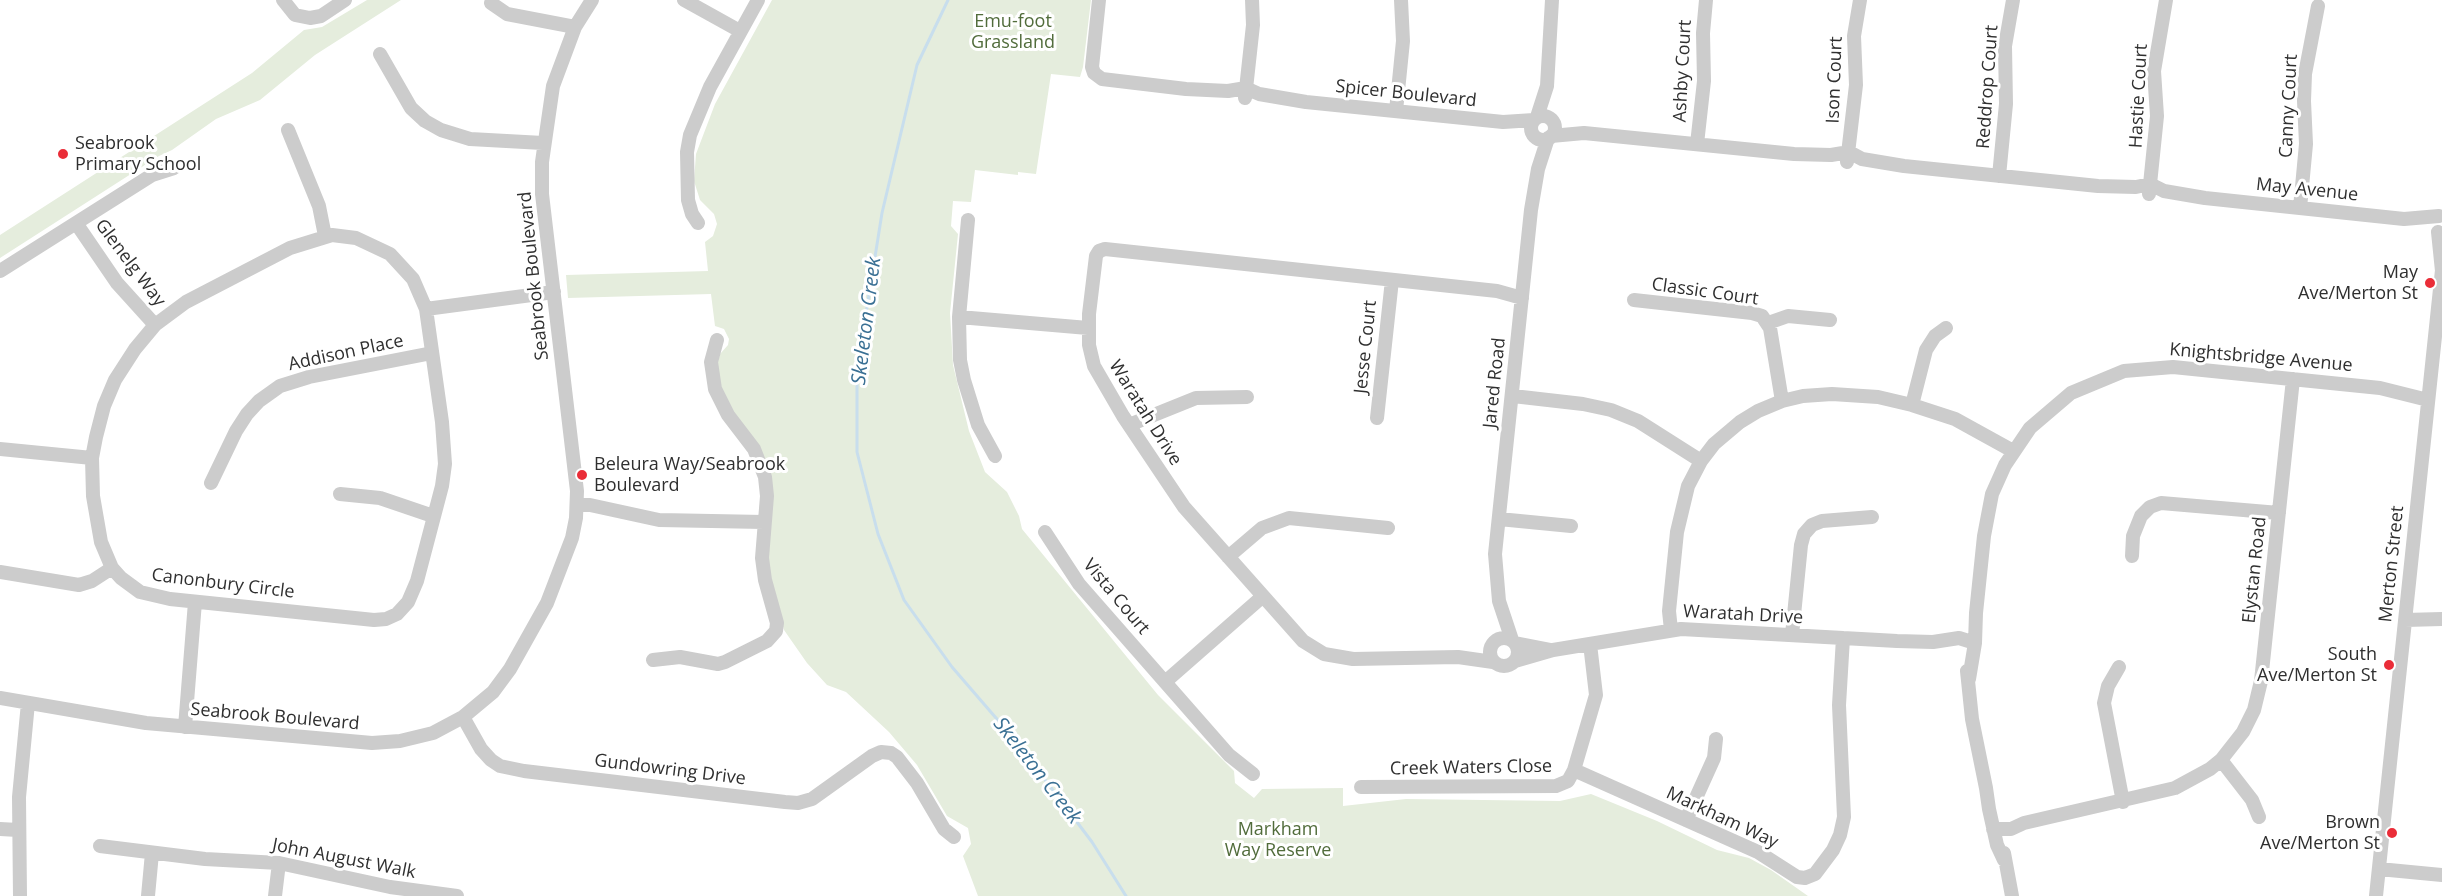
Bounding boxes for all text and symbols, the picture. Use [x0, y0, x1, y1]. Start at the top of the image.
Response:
park label: Emu-foot Grassland [971, 11, 1055, 54]
street label: Ashby Court [1670, 19, 1696, 123]
street label: Reddrop Court [1973, 24, 2003, 150]
street label: Ison Court [1823, 36, 1847, 124]
street label: Hastie Court [2125, 43, 2153, 149]
street label: Canny Court [2275, 53, 2303, 159]
street label: Spicer Boulevard [1334, 76, 1478, 112]
place label: Seabrook Primary School [75, 133, 201, 176]
marker: Seabrook Primary School [56, 147, 70, 161]
street label: May Avenue [2255, 174, 2359, 206]
street label: Seabrook Boulevard [514, 191, 554, 361]
street label: Glenelg Way [90, 215, 170, 311]
water label: Skeleton Creek [847, 256, 887, 386]
place label: May Ave/Merton St [2298, 262, 2418, 304]
street label: Classic Court [1650, 274, 1760, 310]
marker: May Ave/Merton St [2423, 276, 2437, 290]
street label: Jesse Court [1350, 299, 1382, 395]
street label: Addison Place [286, 330, 406, 376]
street label: Jared Road [1480, 337, 1510, 429]
street label: Knightsbridge Avenue [2169, 339, 2353, 377]
street label: Waratah Drive [1104, 356, 1186, 470]
place label: Beleura Way/Seabrook Boulevard [594, 454, 785, 496]
marker: Beleura Way/Seabrook Boulevard [575, 468, 589, 482]
street label: Merton Street [2375, 505, 2409, 623]
street label: Elystan Road [2239, 516, 2271, 624]
street label: Vista Court [1078, 555, 1154, 639]
street label: Canonbury Circle [150, 565, 296, 603]
street label: Waratah Drive [1682, 601, 1804, 629]
place label: South Ave/Merton St [2257, 644, 2377, 686]
marker: South Ave/Merton St [2382, 658, 2396, 672]
street label: Seabrook Boulevard [190, 699, 360, 735]
water label: Skeleton Creek [988, 713, 1086, 829]
street label: Gundowring Drive [593, 750, 747, 790]
street label: Creek Waters Close [1390, 756, 1552, 780]
street label: Markham Way [1663, 783, 1781, 853]
place label: Brown Ave/Merton St [2260, 812, 2380, 854]
park label: Markham Way Reserve [1225, 819, 1331, 862]
marker: Brown Ave/Merton St [2385, 826, 2399, 840]
street label: John August Walk [270, 834, 418, 884]

